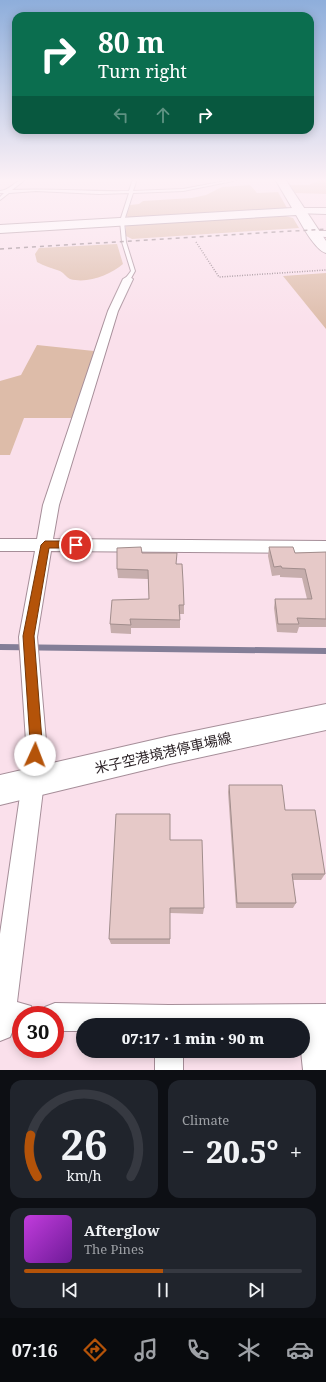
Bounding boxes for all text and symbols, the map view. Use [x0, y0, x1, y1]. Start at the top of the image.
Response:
text: 80 m [98, 23, 165, 61]
icon: right [32, 28, 84, 80]
text: Turn right [98, 59, 187, 83]
icon: left [110, 104, 132, 126]
icon: ahead [152, 104, 174, 126]
icon: right [194, 104, 216, 126]
pin [59, 528, 93, 562]
icon: arrive [65, 534, 87, 556]
street label: 米子空港境港停車場線 [93, 728, 233, 778]
position arrow [14, 734, 56, 776]
speed limit sign: 30 [12, 1006, 64, 1058]
text: 07:17 · 1 min · 90 m [122, 1028, 264, 1048]
text: Climate [182, 1111, 229, 1129]
text: 26 [60, 1116, 108, 1172]
text: 20.5° [206, 1131, 278, 1172]
text: − [182, 1136, 195, 1166]
text: + [290, 1136, 302, 1166]
text: km/h [66, 1166, 102, 1185]
text: Afterglow [84, 1220, 160, 1240]
text: The Pines [84, 1240, 144, 1258]
icon: previous [59, 1279, 81, 1301]
icon: pause [152, 1279, 174, 1301]
icon: next [245, 1279, 267, 1301]
icon: directions [81, 1336, 109, 1364]
icon: music [132, 1336, 160, 1364]
icon: phone [184, 1336, 212, 1364]
icon: climate [235, 1336, 263, 1364]
icon: car [286, 1336, 314, 1364]
text: 07:16 [12, 1338, 58, 1362]

